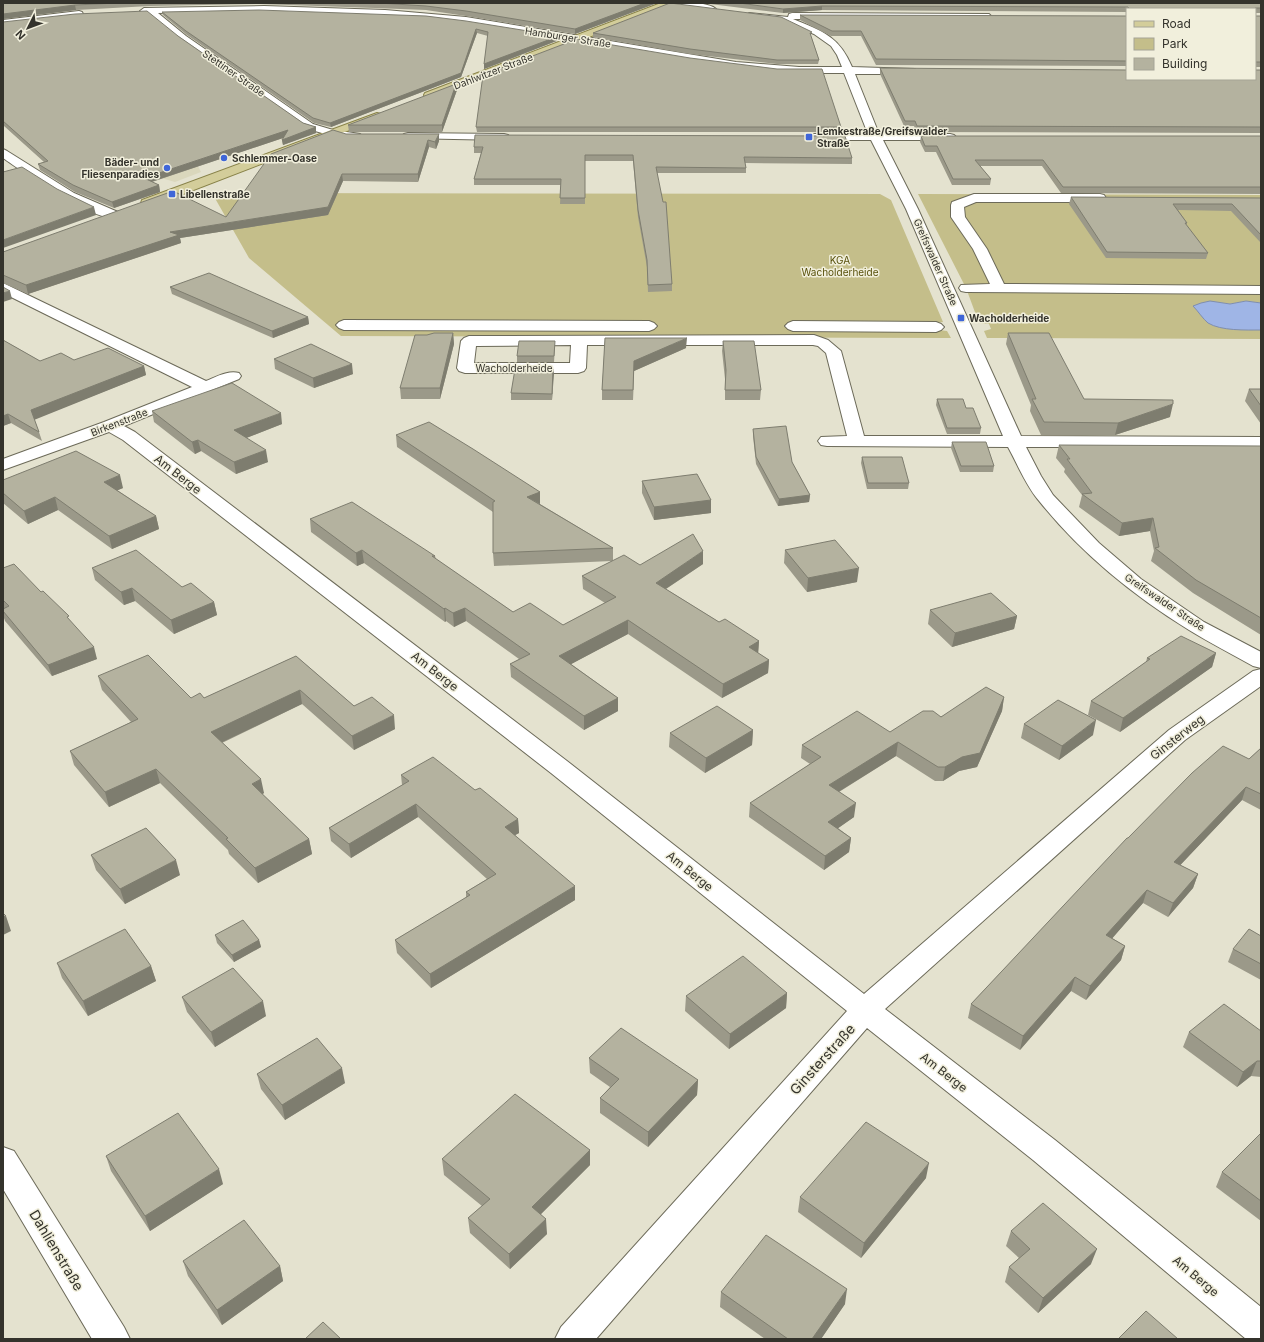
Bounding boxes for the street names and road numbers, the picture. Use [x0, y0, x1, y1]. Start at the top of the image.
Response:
street label: Hamburger Straße [524, 24, 612, 50]
street label: Stettiner Straße [200, 47, 268, 99]
street label: Dahlwitzer Straße [452, 50, 534, 92]
street label: Greifswalder Straße [911, 217, 961, 307]
street label: Wacholderheide [476, 362, 553, 374]
street label: Birkenstraße [89, 406, 149, 438]
street label: Am Berge [151, 451, 205, 497]
street label: Greifswalder Straße [1123, 571, 1207, 633]
street label: Am Berge [408, 648, 462, 694]
street label: Ginsterweg [1147, 711, 1207, 763]
street label: Am Berge [664, 848, 716, 894]
street label: Ginsterstraße [786, 1020, 858, 1098]
street label: Am Berge [917, 1049, 971, 1095]
street label: Dahlienstraße [26, 1206, 88, 1294]
street label: Am Berge [1170, 1252, 1222, 1300]

